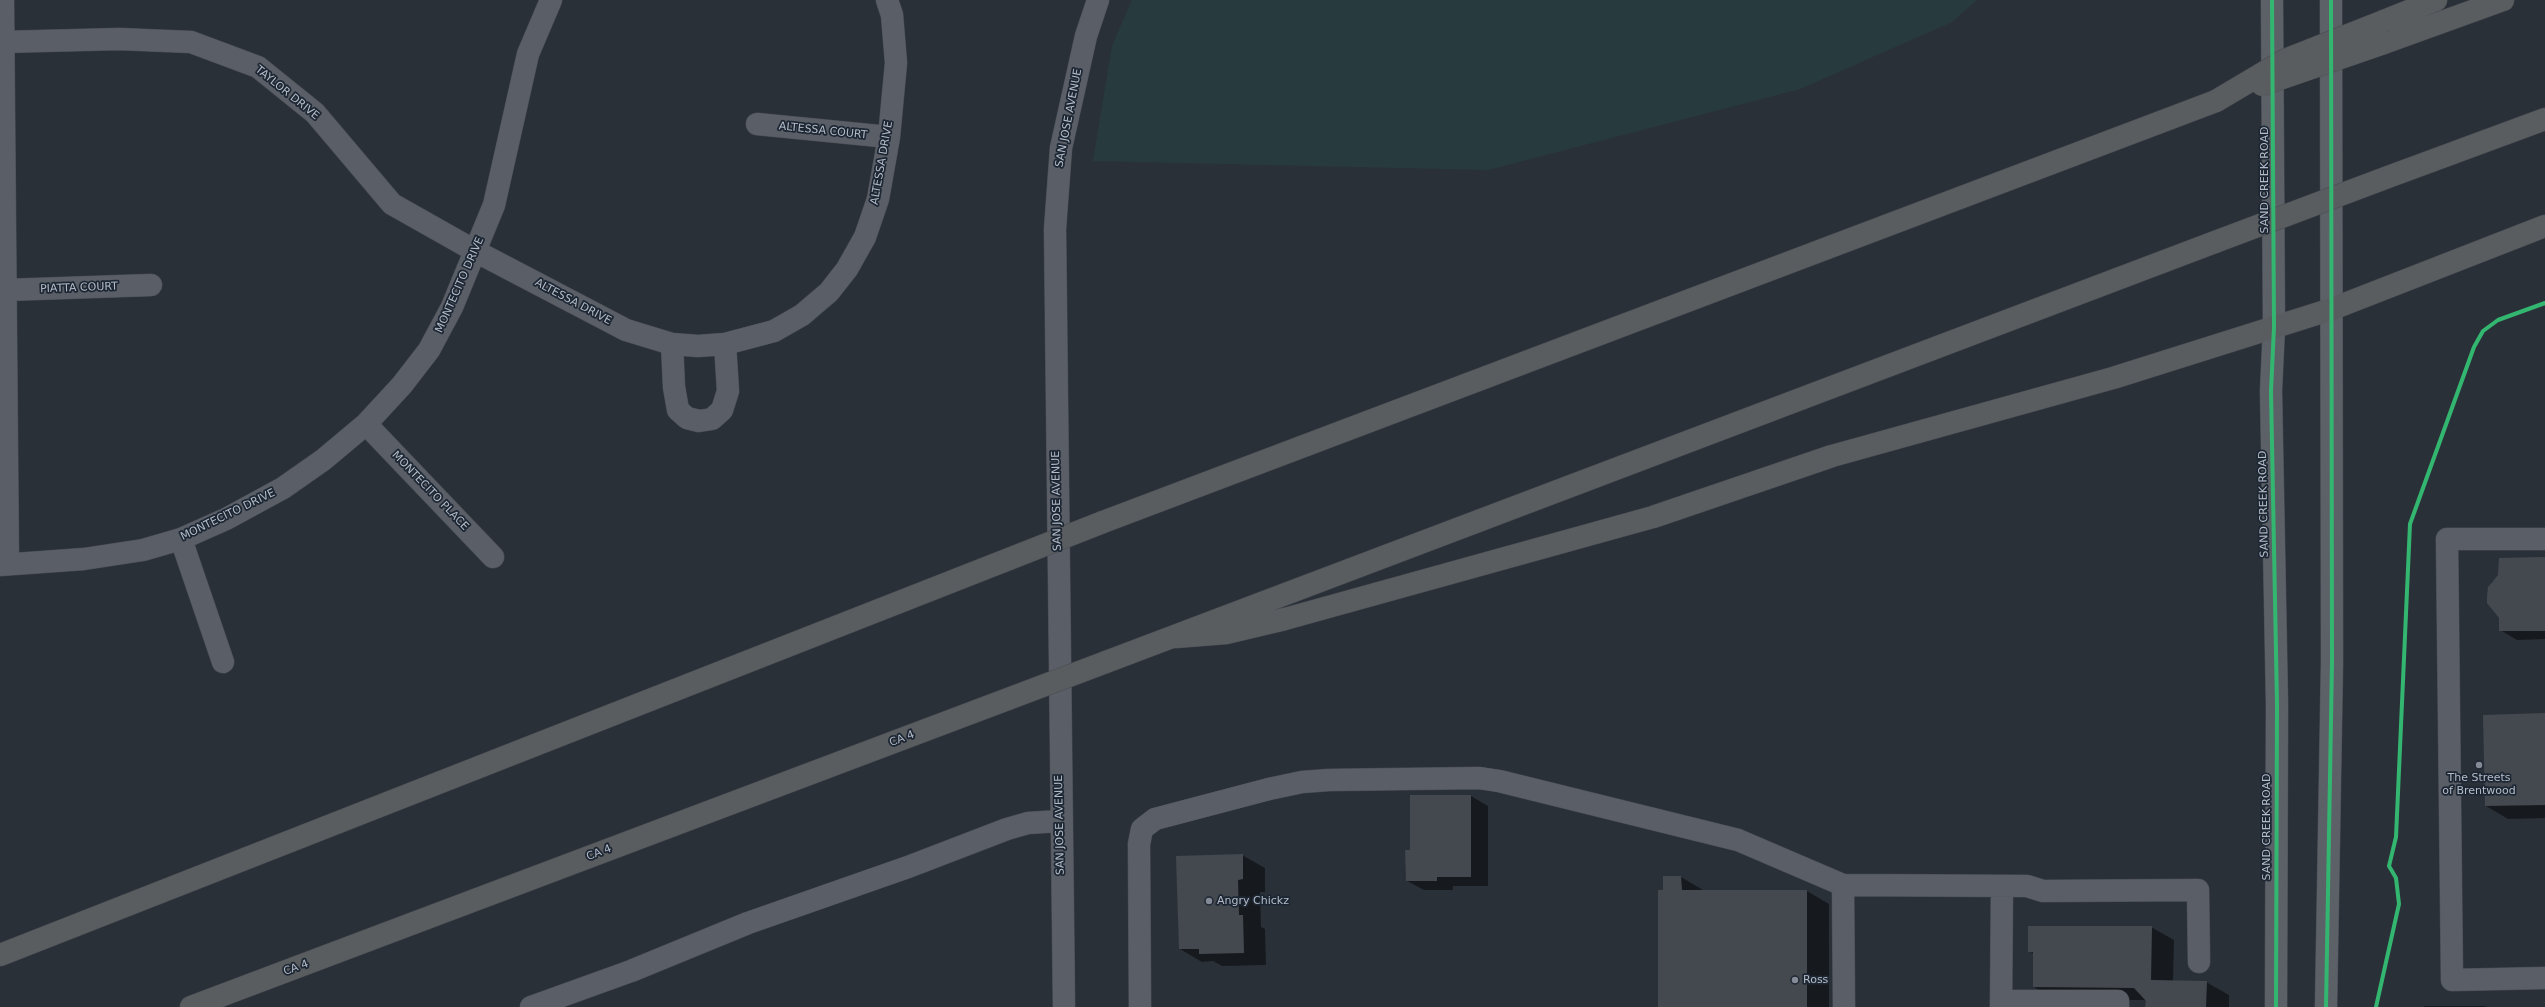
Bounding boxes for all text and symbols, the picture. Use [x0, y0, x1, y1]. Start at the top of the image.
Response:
street label: TAYLOR DRIVE [252, 63, 322, 123]
street label: SAN JOSE AVENUE [1053, 68, 1085, 168]
street label: ALTESSA COURT [778, 120, 868, 142]
street label: ALTESSA DRIVE [868, 120, 896, 206]
street label: SAND CREEK ROAD [2258, 127, 2272, 233]
street label: MONTECITO DRIVE [433, 235, 487, 335]
street label: ALTESSA DRIVE [532, 276, 614, 328]
street label: PIATTA COURT [40, 280, 118, 296]
street label: MONTECITO PLACE [389, 449, 471, 533]
street label: SAND CREEK ROAD [2256, 450, 2272, 558]
street label: SAN JOSE AVENUE [1050, 451, 1064, 551]
street label: MONTECITO DRIVE [179, 486, 277, 544]
street label: CA 4 [888, 728, 916, 750]
marker: The Streets of Brentwood [2474, 760, 2484, 770]
place label: The Streets of Brentwood [2442, 771, 2516, 797]
street label: SAND CREEK ROAD [2260, 774, 2274, 880]
street label: SAN JOSE AVENUE [1053, 775, 1067, 875]
street label: CA 4 [585, 842, 613, 864]
place label: Angry Chickz [1217, 894, 1289, 908]
marker: Angry Chickz [1204, 896, 1214, 906]
street label: CA 4 [282, 957, 310, 979]
place label: Ross [1803, 973, 1828, 987]
marker: Ross [1790, 975, 1800, 985]

